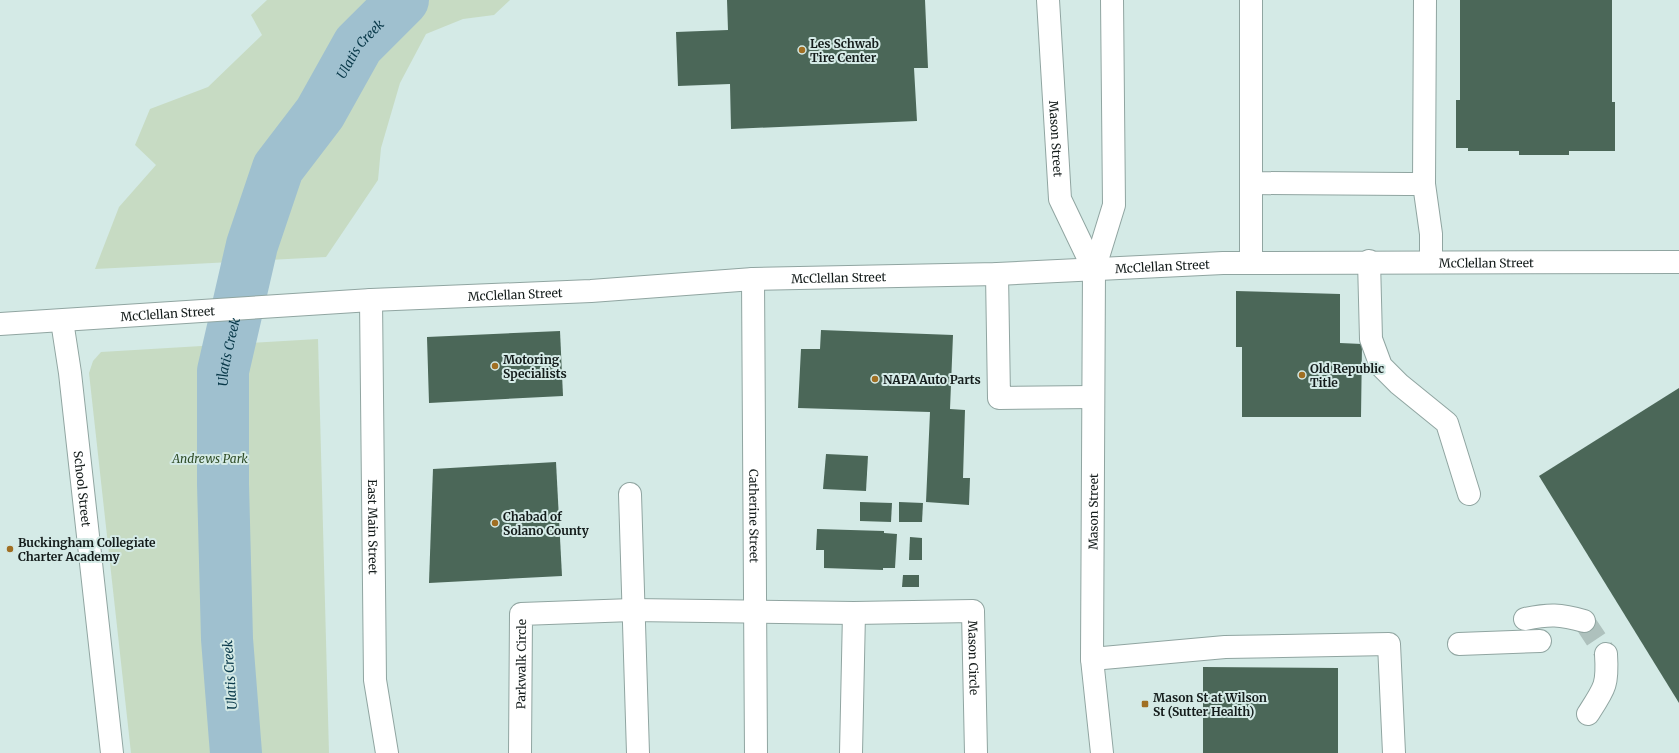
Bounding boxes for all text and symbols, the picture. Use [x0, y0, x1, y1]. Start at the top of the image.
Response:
water label: Ulatis Creek [333, 16, 387, 81]
place label: Les Schwab Tire Center [810, 36, 879, 65]
marker: Les Schwab Tire Center [797, 45, 807, 55]
street label: Mason Street [1047, 100, 1066, 178]
street label: McClellan Street [1439, 255, 1534, 270]
street label: McClellan Street [1115, 256, 1210, 276]
street label: McClellan Street [791, 269, 886, 286]
street label: McClellan Street [467, 285, 563, 304]
street label: McClellan Street [120, 303, 216, 324]
water label: Ulatis Creek [214, 316, 244, 386]
place label: Motoring Specialists [503, 352, 567, 381]
marker: Motoring Specialists [490, 361, 500, 371]
place label: Old Republic Title [1310, 361, 1384, 390]
marker: Old Republic Title [1297, 370, 1307, 380]
place label: NAPA Auto Parts [883, 372, 981, 387]
marker: NAPA Auto Parts [870, 374, 880, 384]
street label: School Street [71, 450, 94, 528]
park label: Andrews Park [171, 451, 248, 466]
street label: Catherine Street [747, 469, 762, 563]
street label: Mason Street [1085, 473, 1100, 550]
street label: East Main Street [365, 479, 381, 575]
place label: Chabad of Solano County [503, 509, 590, 538]
marker: Chabad of Solano County [490, 518, 500, 528]
place label: Buckingham Collegiate Charter Academy [18, 535, 156, 564]
marker: Buckingham Collegiate Charter Academy [5, 544, 15, 554]
street label: Parkwalk Circle [513, 619, 528, 709]
street label: Mason Circle [966, 620, 982, 695]
water label: Ulatis Creek [219, 640, 241, 710]
place label: Mason St at Wilson St (Sutter Health) [1153, 690, 1267, 719]
marker: Mason St at Wilson St (Sutter Health) [1140, 699, 1150, 709]

